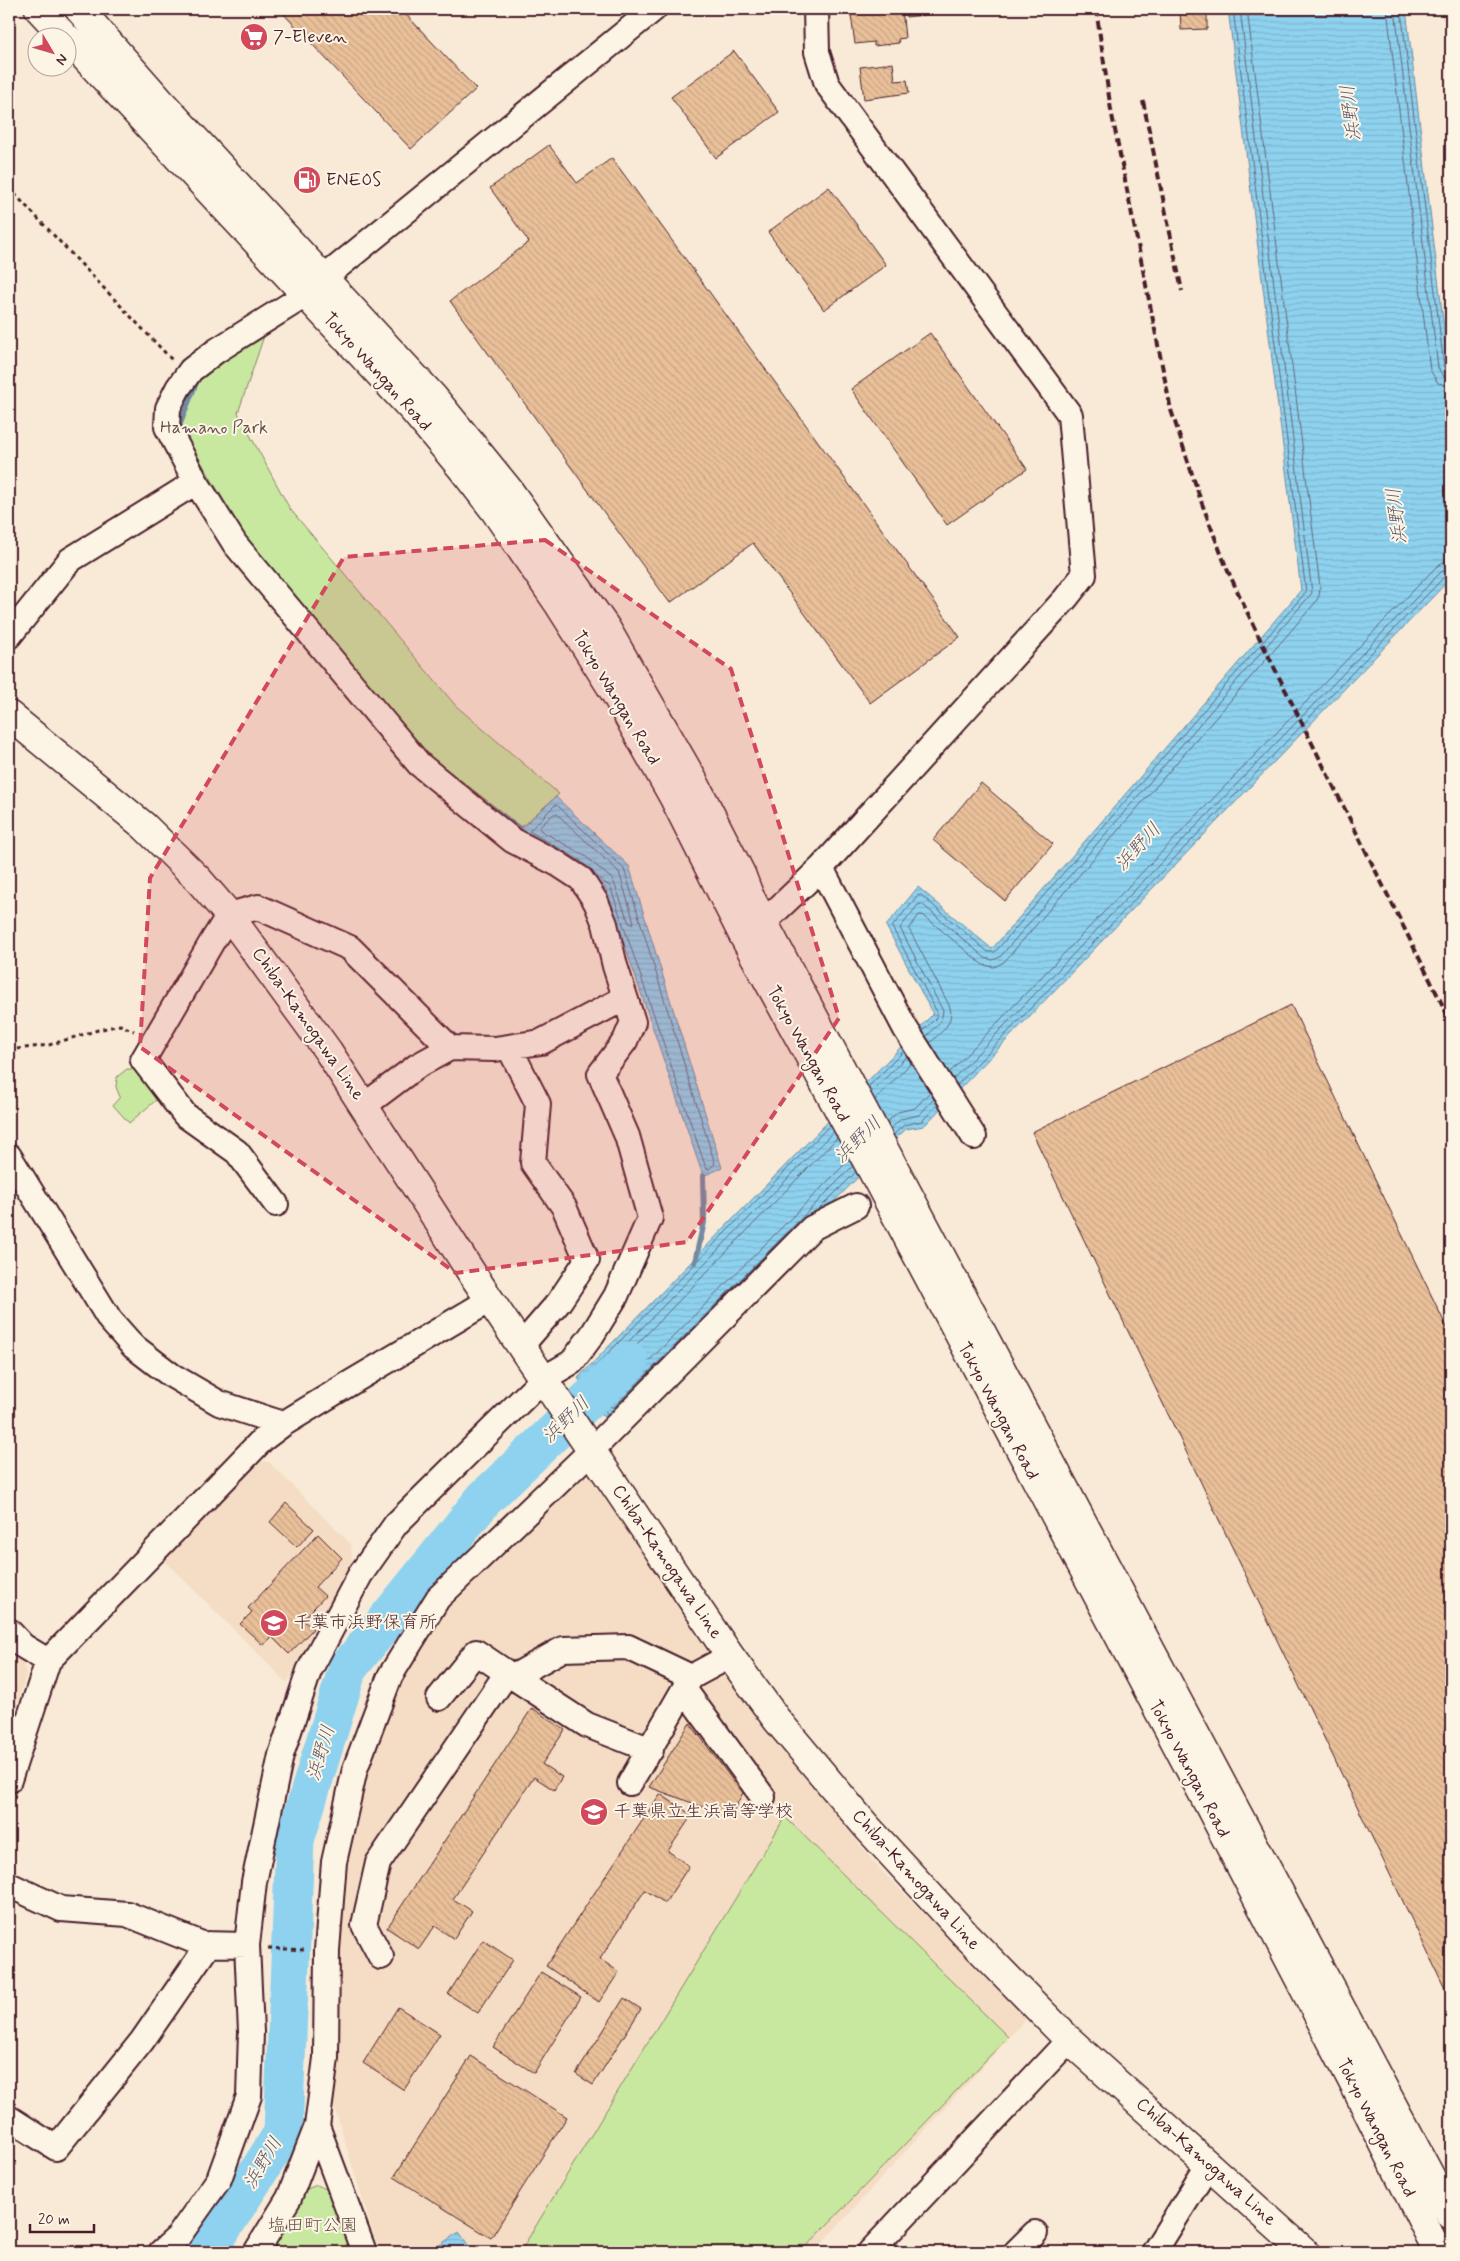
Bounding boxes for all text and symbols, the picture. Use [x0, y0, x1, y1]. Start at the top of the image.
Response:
supermarket icon: 7-Eleven [239, 22, 269, 52]
place label: 7-Eleven [273, 25, 347, 49]
north arrow [28, 28, 78, 78]
text: N [51, 50, 71, 69]
water label: 浜野川 [1335, 83, 1367, 143]
fuel station icon: ENEOS [292, 165, 322, 195]
place label: ENEOS [326, 168, 381, 192]
street label: Tokyo Wangan Road [316, 307, 437, 437]
park label: Hamano Park [160, 416, 268, 440]
water label: 浜野川 [1381, 486, 1413, 546]
street label: Tokyo Wangan Road [566, 626, 666, 770]
water label: 浜野川 [1109, 818, 1167, 876]
street label: Chiba-Kamogawa Line [245, 943, 370, 1106]
street label: Tokyo Wangan Road [760, 981, 855, 1127]
water label: 浜野川 [829, 1111, 887, 1169]
street label: Tokyo Wangan Road [951, 1338, 1044, 1484]
water label: 浜野川 [537, 1391, 595, 1449]
street label: Chiba-Kamogawa Line [605, 1480, 728, 1645]
school or university icon: 千葉市浜野保育所 [259, 1608, 289, 1638]
place label: 千葉市浜野保育所 [293, 1611, 437, 1635]
street label: Tokyo Wangan Road [1142, 1696, 1235, 1842]
water label: 浜野川 [301, 1722, 341, 1784]
school or university icon: 千葉県立生浜高等学校 [579, 1797, 609, 1827]
place label: 千葉県立生浜高等学校 [613, 1800, 793, 1824]
street label: Chiba-Kamogawa Line [846, 1804, 986, 1956]
street label: Tokyo Wangan Road [1330, 2055, 1421, 2202]
street label: Chiba-Kamogawa Line [1130, 2092, 1282, 2232]
water label: 浜野川 [238, 2132, 288, 2194]
scale bar [30, 2201, 94, 2233]
text: 20 m [38, 2210, 70, 2230]
park label: 塩田町公園 [268, 2214, 358, 2238]

